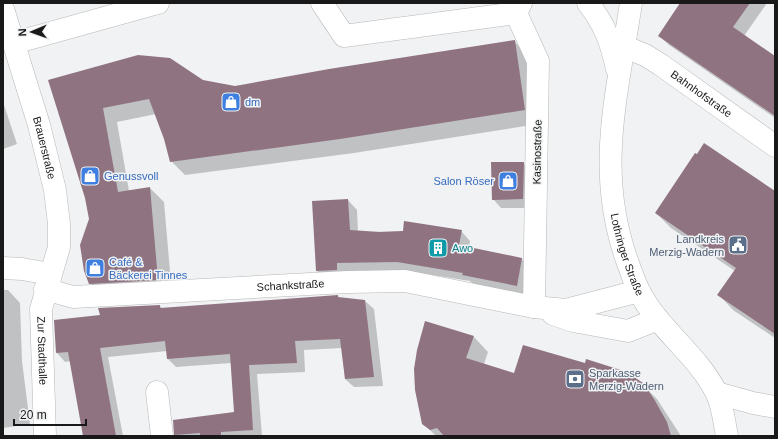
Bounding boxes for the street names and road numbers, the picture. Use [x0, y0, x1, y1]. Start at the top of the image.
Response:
street label: Bahnhofstraße [669, 68, 734, 120]
street label: Brauerstraße [31, 115, 58, 181]
street label: Kasinostraße [530, 119, 544, 185]
street label: Lothringer Straße [609, 212, 646, 298]
street label: Schankstraße [256, 277, 325, 293]
street label: Zur Stadthalle [35, 316, 49, 385]

